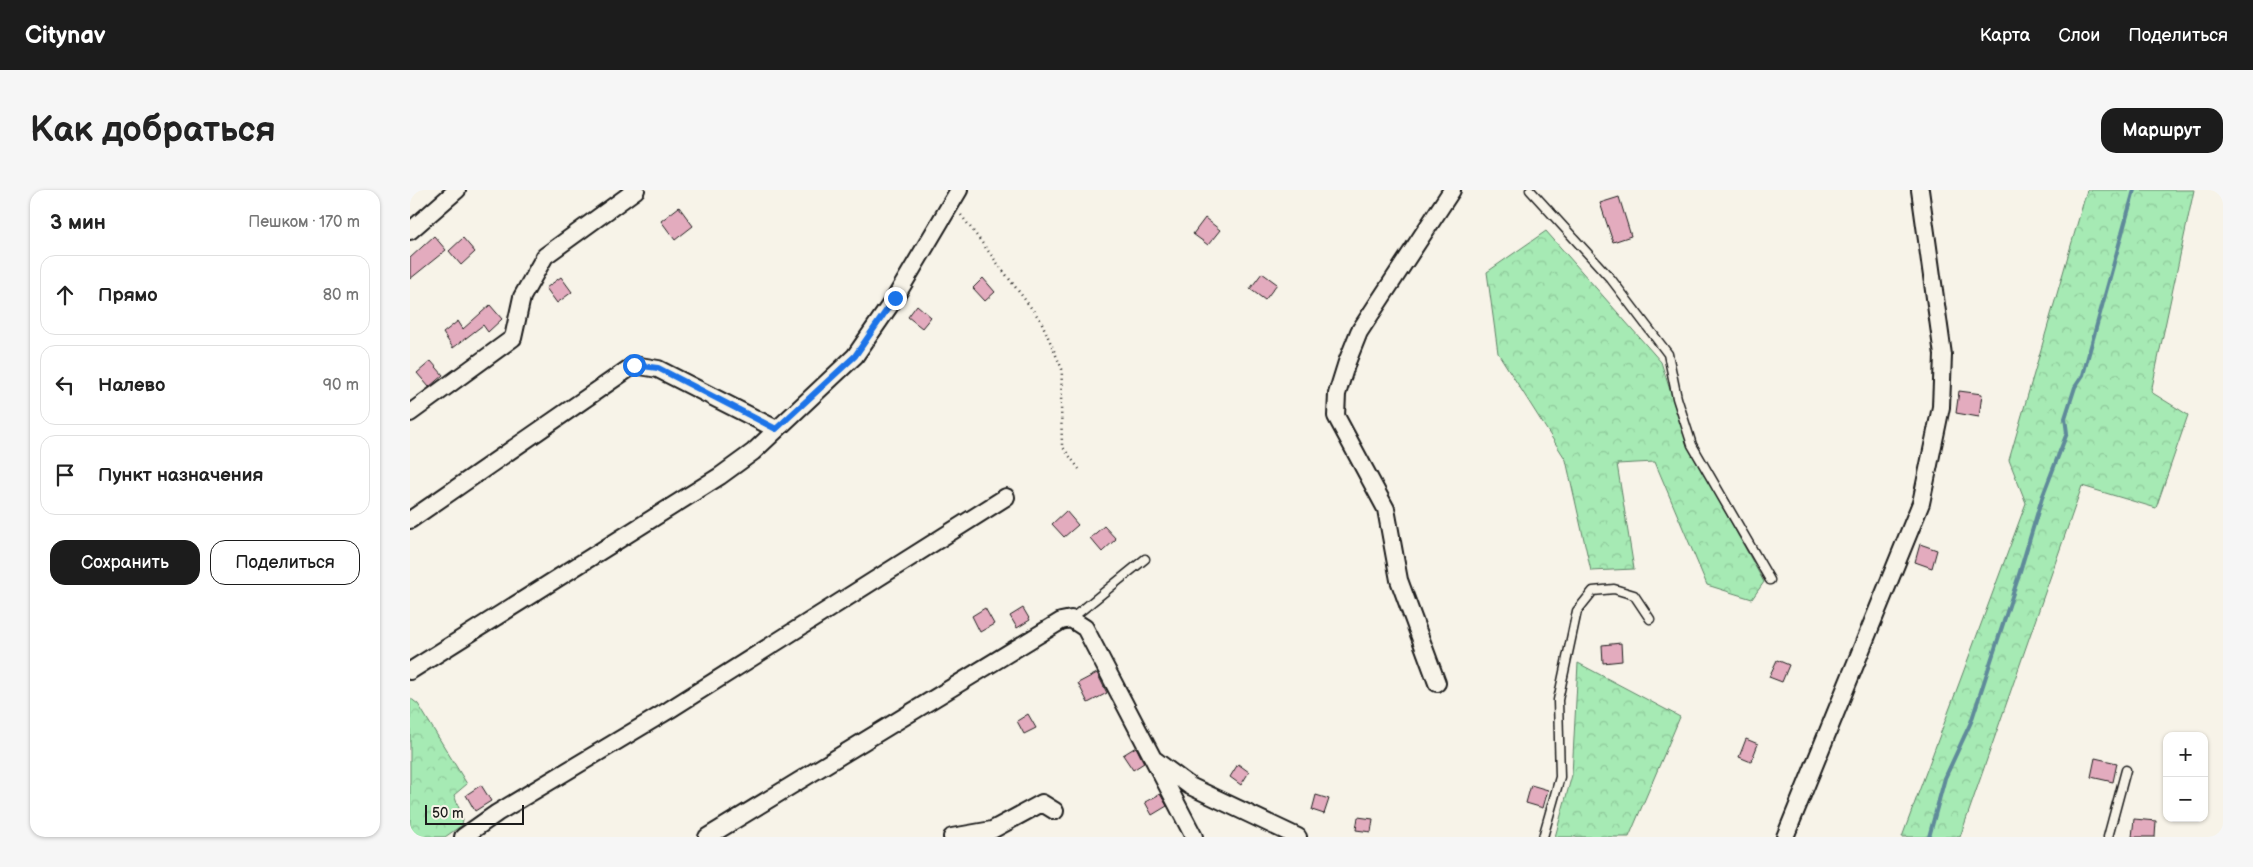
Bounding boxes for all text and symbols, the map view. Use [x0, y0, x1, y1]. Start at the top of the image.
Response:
text: Citynav [25, 21, 106, 50]
text: Карта [1980, 25, 2030, 46]
text: Слои [2058, 25, 2100, 46]
text: Поделиться [2128, 25, 2228, 46]
button: Маршрут [2101, 108, 2223, 153]
text: Как добраться [30, 109, 276, 152]
text: 3 мин [50, 210, 106, 235]
text: Пешком · 170 m [248, 213, 360, 232]
icon: ahead [51, 281, 79, 309]
text: Прямо [98, 284, 158, 307]
text: 80 m [323, 286, 359, 305]
route end [884, 287, 907, 310]
route start [623, 354, 646, 377]
icon: left [51, 371, 79, 399]
text: Налево [98, 374, 165, 397]
text: 90 m [323, 376, 359, 395]
icon: arrive [51, 461, 79, 489]
text: Пункт назначения [98, 464, 263, 487]
button: Сохранить [50, 540, 200, 585]
button: Поделиться [210, 540, 360, 585]
map controls [2163, 732, 2208, 822]
button: + [2163, 732, 2208, 777]
button: − [2163, 777, 2208, 822]
scale bar [425, 802, 524, 825]
text: 50 m [432, 805, 464, 822]

